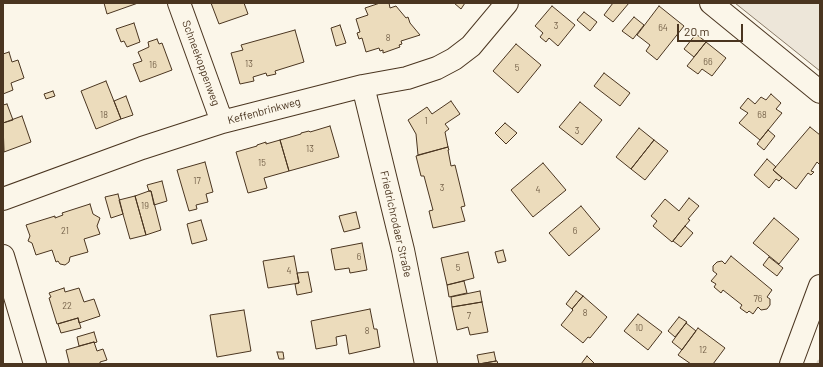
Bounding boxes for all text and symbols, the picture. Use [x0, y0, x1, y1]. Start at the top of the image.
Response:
scale bar [679, 16, 745, 42]
street label: Schneekoppenweg [179, 18, 223, 108]
house number: 3 [554, 21, 558, 31]
house number: 64 [658, 23, 668, 33]
text: 20 m [684, 24, 710, 38]
house number: 8 [386, 33, 390, 43]
house number: 66 [703, 57, 713, 67]
house number: 13 [245, 59, 253, 69]
house number: 16 [149, 60, 157, 70]
house number: 5 [515, 63, 519, 73]
street label: Keffenbrinkweg [226, 95, 302, 127]
house number: 18 [100, 110, 108, 120]
house number: 68 [757, 110, 767, 120]
house number: 1 [424, 116, 428, 126]
house number: 3 [575, 126, 579, 136]
house number: 13 [306, 144, 314, 154]
house number: 15 [258, 158, 266, 168]
street label: Friedrichrodaer Straße [377, 169, 415, 279]
house number: 17 [193, 176, 201, 186]
house number: 3 [440, 183, 444, 193]
house number: 4 [536, 185, 540, 195]
house number: 19 [141, 201, 149, 211]
house number: 21 [61, 226, 69, 236]
house number: 6 [573, 226, 577, 236]
house number: 6 [357, 252, 361, 262]
house number: 5 [456, 263, 460, 273]
house number: 4 [287, 266, 291, 276]
house number: 76 [754, 294, 762, 304]
house number: 22 [62, 301, 72, 311]
house number: 8 [583, 308, 587, 318]
house number: 7 [467, 311, 471, 321]
house number: 10 [635, 323, 643, 333]
house number: 8 [365, 326, 369, 336]
house number: 12 [699, 345, 707, 355]

